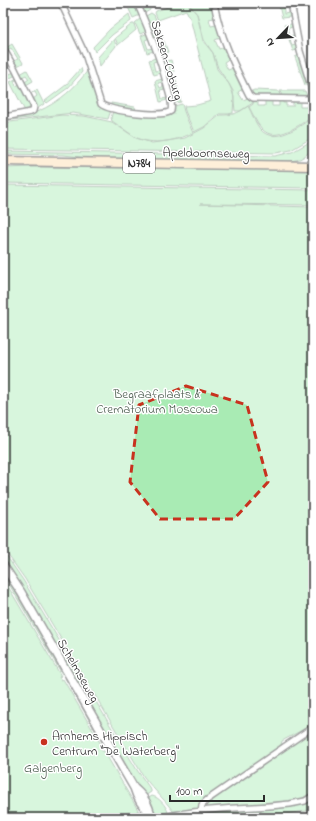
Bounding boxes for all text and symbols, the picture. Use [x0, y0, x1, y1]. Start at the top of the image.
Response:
street label: Saksen-Coburg [144, 18, 188, 103]
north arrow [258, 18, 298, 58]
text: N [261, 35, 279, 49]
street label: Apeldoornseweg [162, 143, 250, 165]
road number: N784 [123, 153, 155, 173]
park label: Begraafplaats & Crematorium Moscowa [96, 385, 218, 419]
street label: Schelmseweg [51, 635, 104, 707]
place label: Arnhems Hippisch Centrum "De Waterberg" [52, 727, 179, 762]
marker: Arnhems Hippisch Centrum "De Waterberg" [39, 737, 49, 747]
park label: Galgenberg [24, 759, 82, 779]
scale bar [170, 777, 264, 803]
text: 100 m [176, 783, 203, 801]

